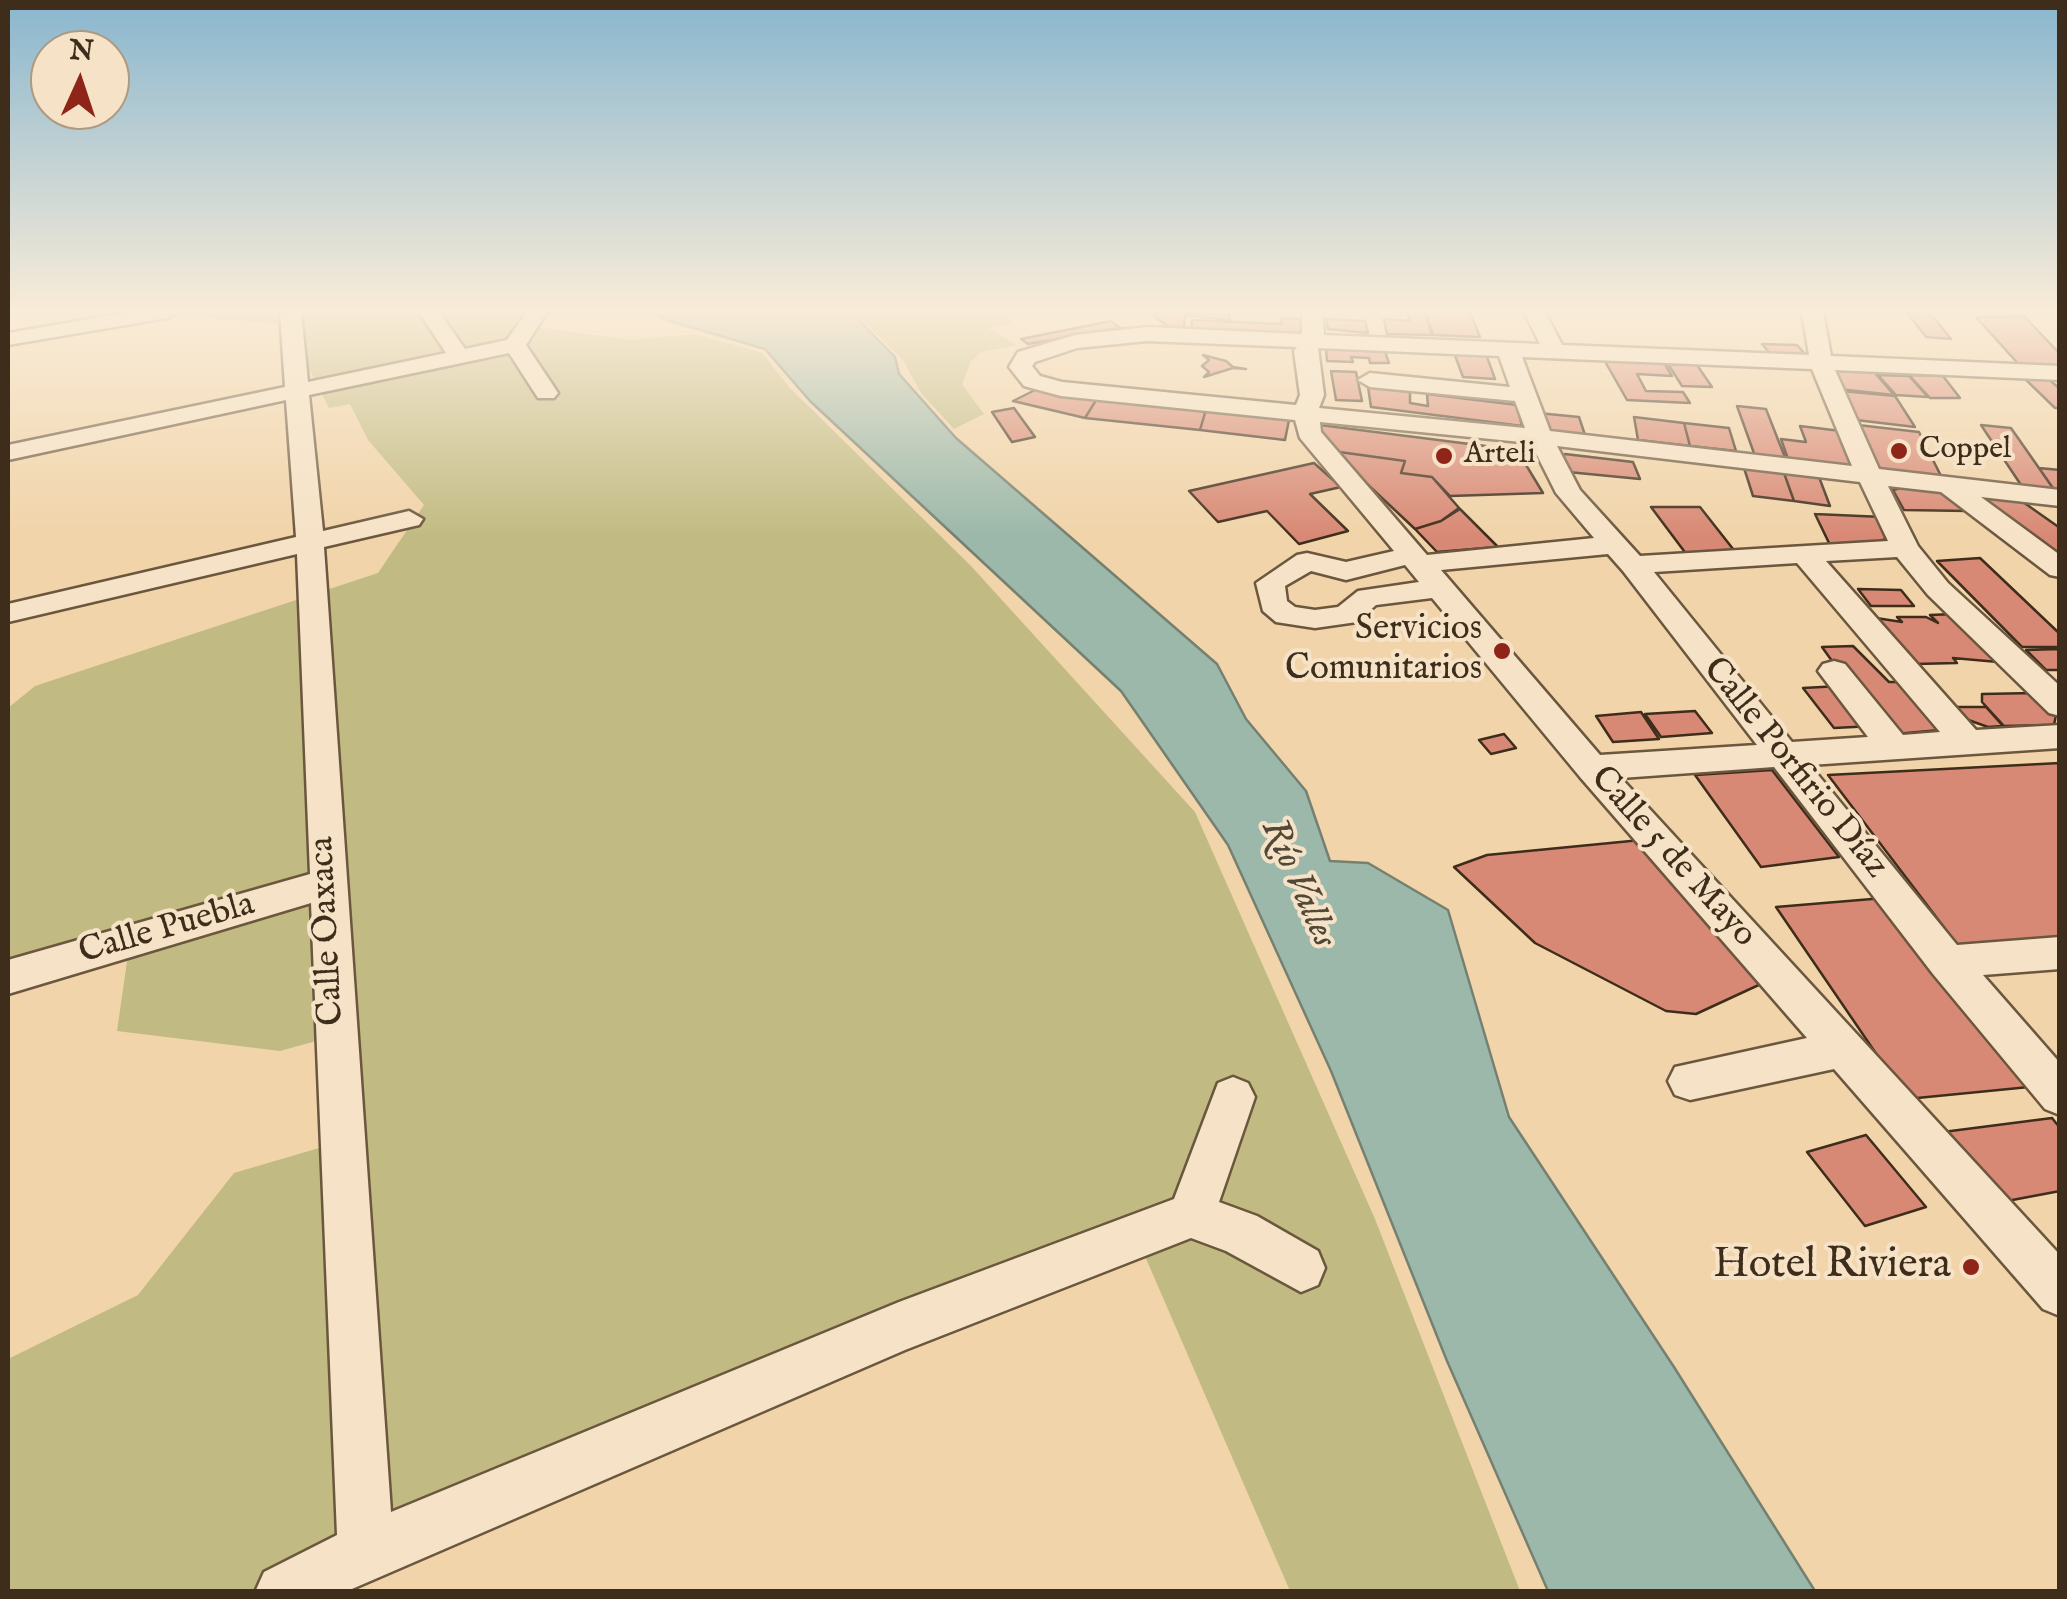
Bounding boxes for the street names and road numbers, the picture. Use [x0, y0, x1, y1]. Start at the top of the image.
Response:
street label: Calle Porfirio Díaz [1692, 650, 1896, 888]
street label: Calle 5 de Mayo [1580, 759, 1764, 957]
street label: Calle Oaxaca [303, 835, 355, 1027]
street label: Calle Puebla [74, 885, 260, 975]

